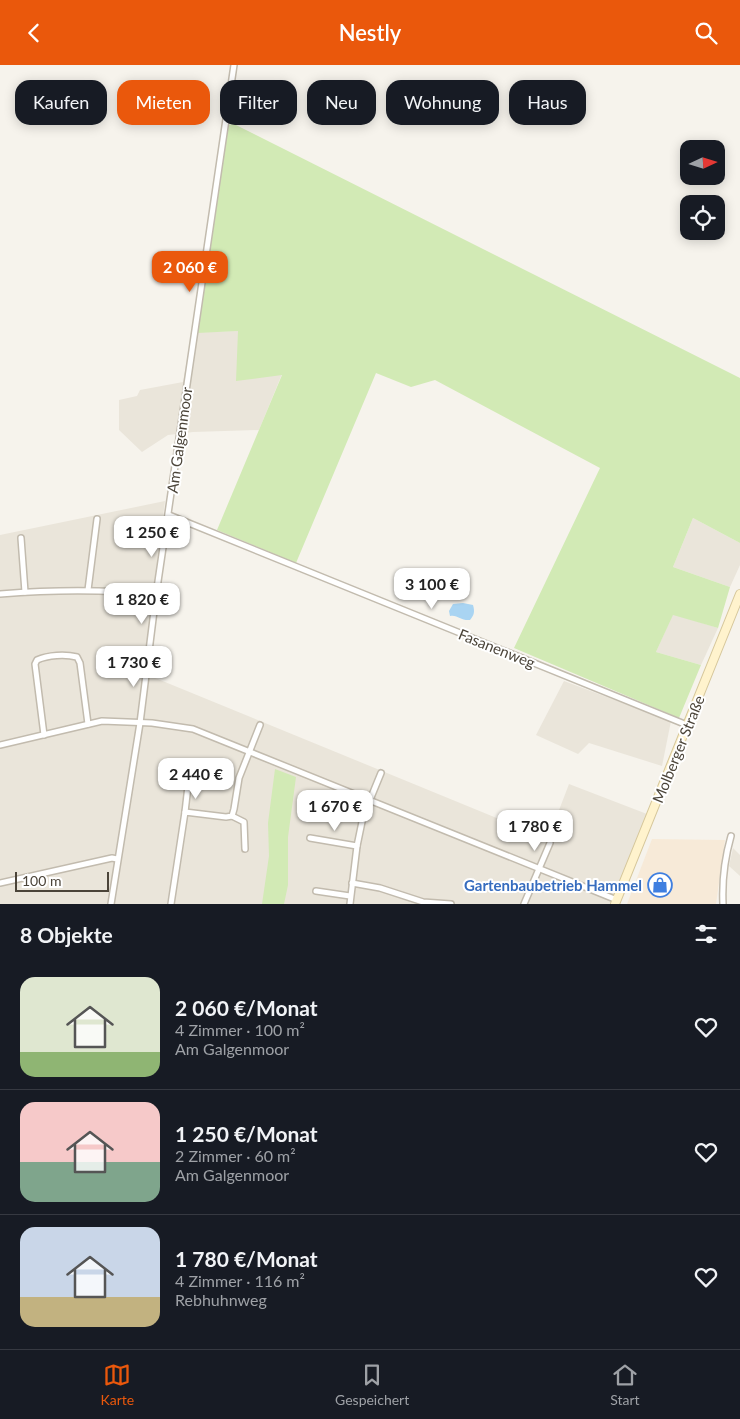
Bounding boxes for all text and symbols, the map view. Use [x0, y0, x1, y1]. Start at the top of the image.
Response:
icon: back [20, 19, 48, 47]
text: Nestly [339, 19, 401, 46]
icon: search [692, 19, 720, 47]
chip: Kaufen [15, 80, 107, 125]
chip: Mieten [117, 80, 210, 125]
chip: Filter [220, 80, 297, 125]
chip: Neu [307, 80, 376, 125]
chip: Wohnung [386, 80, 499, 125]
chip: Haus [509, 80, 586, 125]
north arrow [680, 140, 725, 185]
map controls [680, 140, 725, 240]
button: locate [680, 195, 725, 240]
pin: 2 060 € [144, 251, 236, 293]
text: 2 060 € [163, 257, 217, 276]
street label: Am Galgenmoor [163, 385, 195, 494]
pin: 1 250 € [106, 515, 198, 558]
text: 1 250 € [125, 522, 179, 541]
pin: 3 100 € [386, 567, 478, 610]
text: 3 100 € [405, 574, 459, 593]
pin: 1 820 € [96, 583, 188, 625]
text: 1 820 € [115, 589, 169, 608]
street label: Fasanenweg [456, 625, 538, 672]
pin: 1 730 € [88, 645, 180, 688]
text: 1 730 € [107, 652, 161, 671]
street label: Molberger Straße [648, 692, 708, 805]
pin: 2 440 € [150, 757, 242, 800]
text: 2 440 € [169, 764, 223, 783]
pin: 1 670 € [289, 789, 381, 832]
text: 1 670 € [308, 796, 362, 815]
pin: 1 780 € [489, 809, 581, 852]
text: 1 780 € [508, 816, 562, 835]
scale bar [15, 869, 109, 892]
text: 100 m [22, 872, 61, 889]
shop icon: Gartenbaubetrieb Hammel [647, 872, 673, 898]
place label: Gartenbaubetrieb Hammel [464, 876, 642, 894]
icon: filters [692, 920, 720, 948]
text: 8 Objekte [20, 922, 113, 947]
text: 2 060 €/Monat [175, 995, 318, 1020]
icon: home [60, 997, 120, 1057]
icon: heart [692, 1013, 720, 1041]
text: 4 Zimmer · 100 m² [175, 1020, 305, 1039]
text: Am Galgenmoor [175, 1039, 289, 1058]
text: 1 250 €/Monat [175, 1121, 318, 1146]
icon: home [60, 1122, 120, 1182]
icon: heart [692, 1138, 720, 1166]
text: 2 Zimmer · 60 m² [175, 1146, 296, 1165]
text: Am Galgenmoor [175, 1165, 289, 1184]
text: 1 780 €/Monat [175, 1246, 318, 1271]
icon: home [60, 1247, 120, 1307]
icon: heart [692, 1263, 720, 1291]
text: 4 Zimmer · 116 m² [175, 1271, 305, 1290]
text: Rebhuhnweg [175, 1290, 267, 1309]
tab: Karte [100, 1361, 134, 1408]
tab: Gespeichert [335, 1361, 409, 1408]
tab: Start [610, 1361, 640, 1408]

